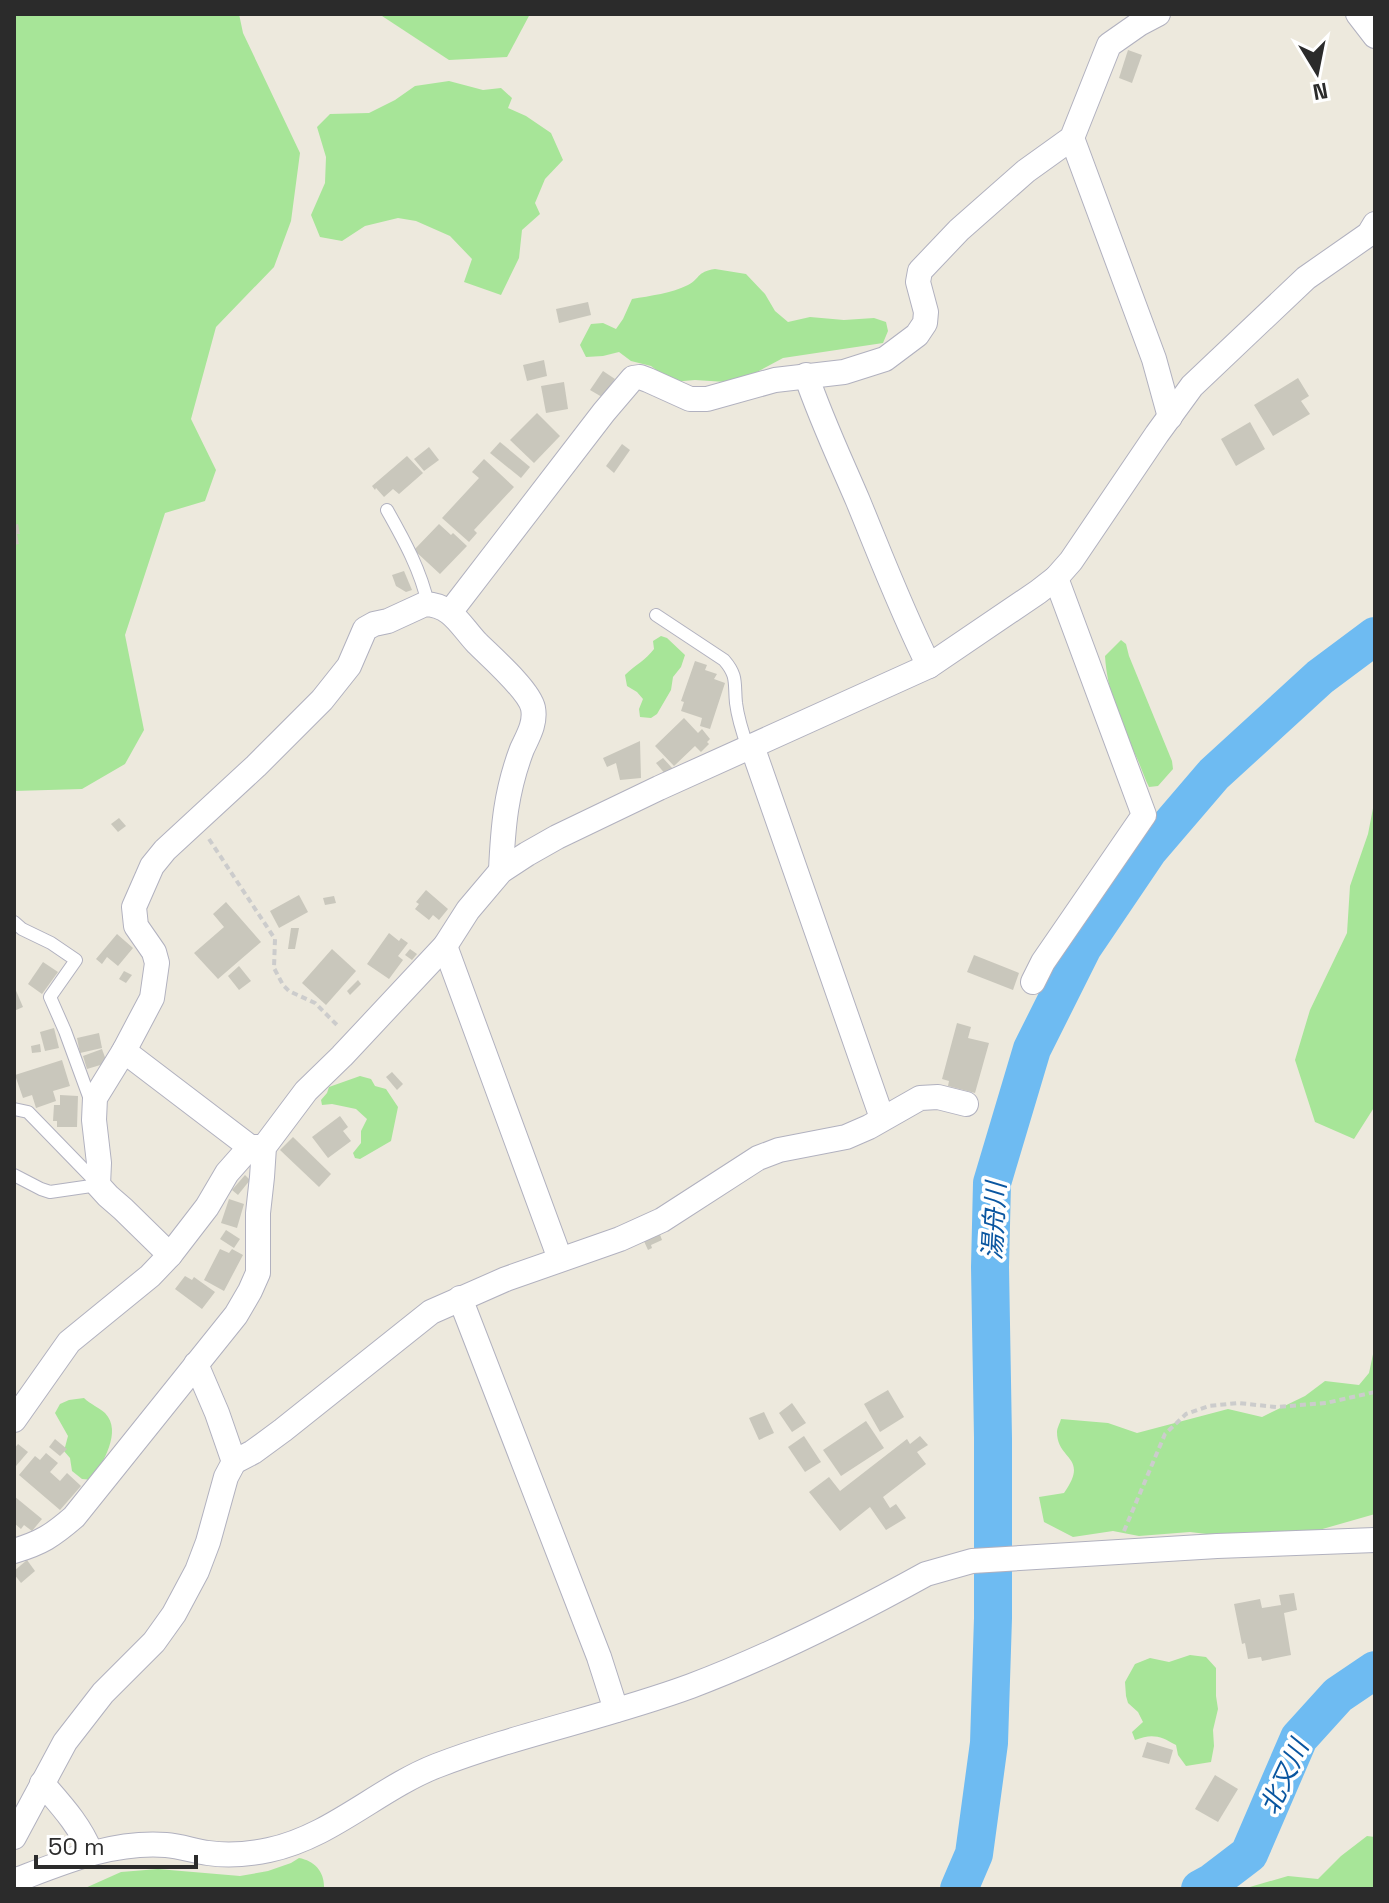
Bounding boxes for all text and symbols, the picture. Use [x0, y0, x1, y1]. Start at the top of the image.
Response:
north arrow [1277, 32, 1357, 112]
text: N [1311, 77, 1330, 107]
water label: 湯舟川 [975, 1178, 1013, 1261]
water label: 北又川 [1252, 1732, 1317, 1820]
scale bar [36, 1819, 196, 1869]
text: 50 m [48, 1831, 105, 1862]

